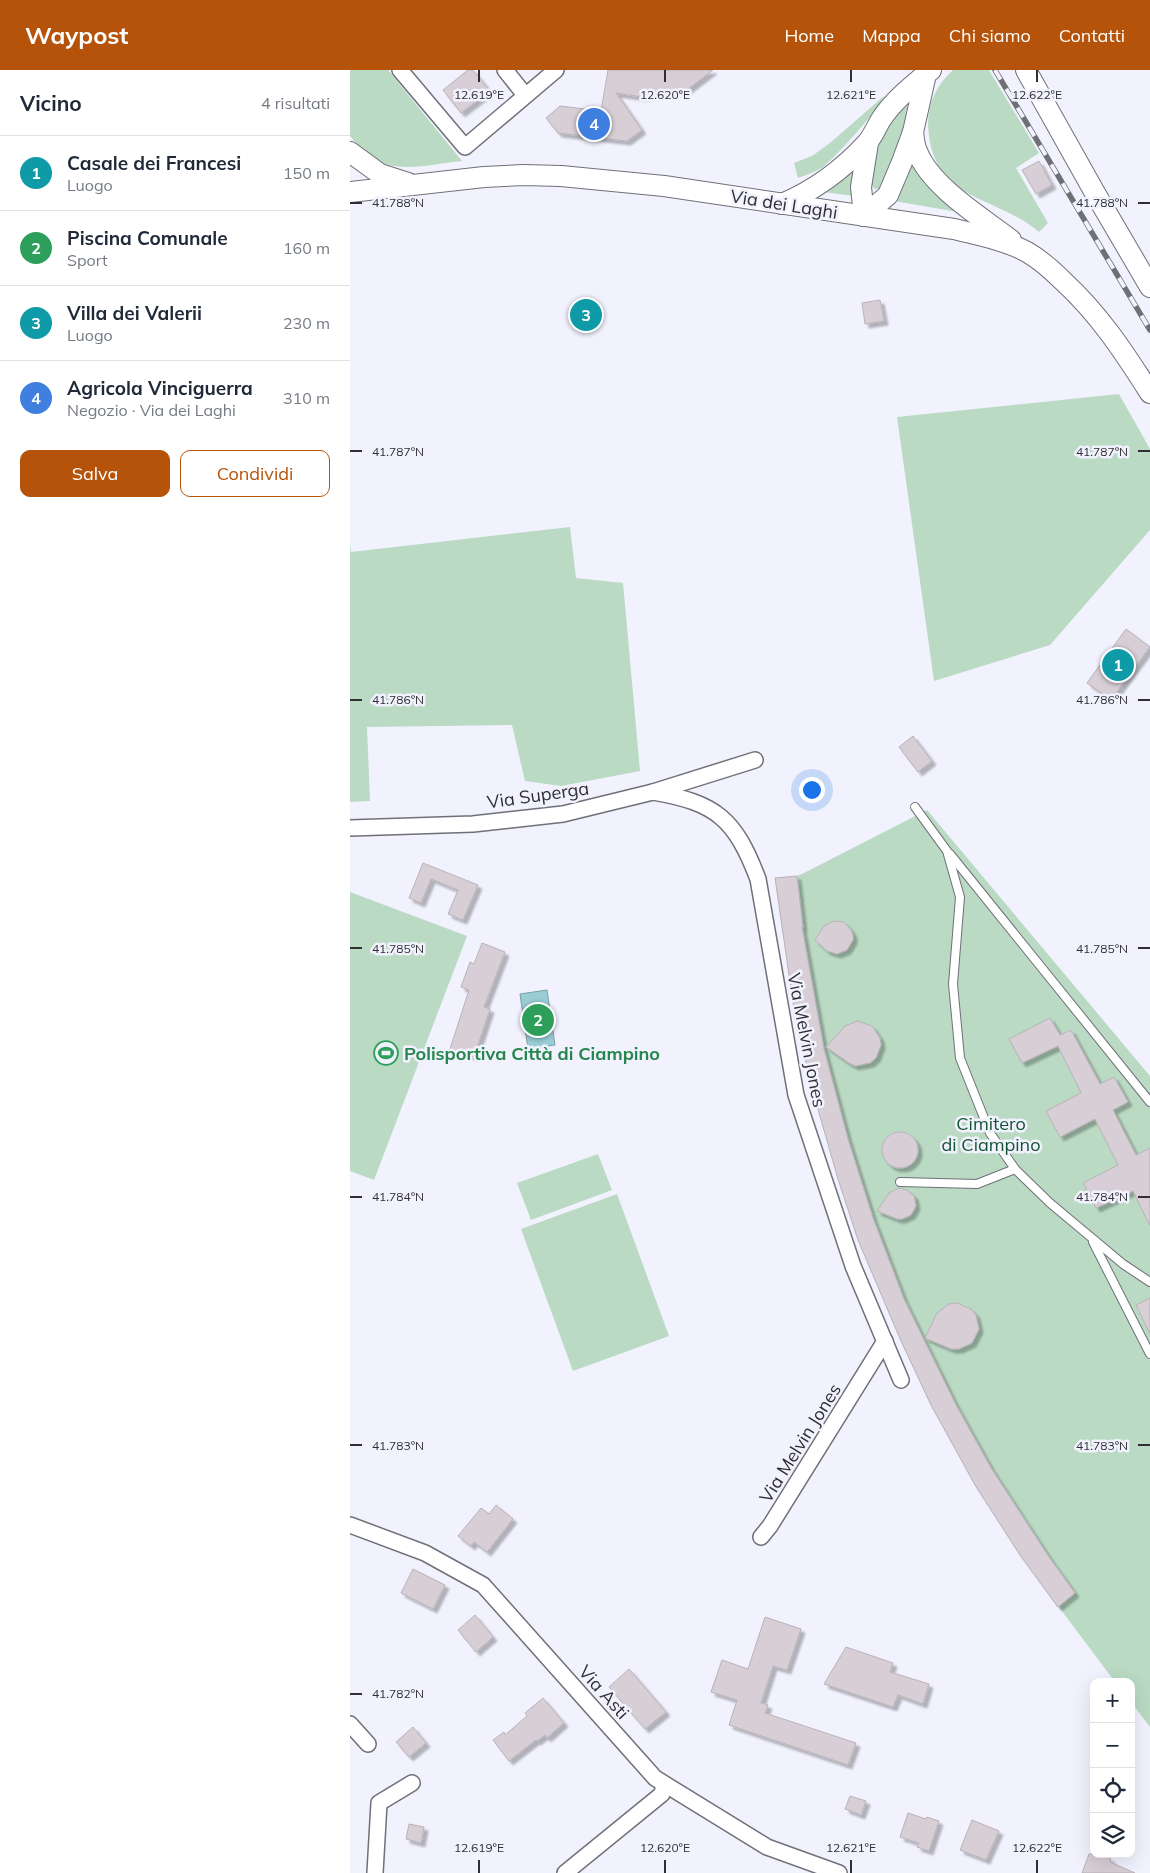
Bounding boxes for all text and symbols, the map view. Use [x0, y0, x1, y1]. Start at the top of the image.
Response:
text: Waypost [25, 20, 128, 50]
text: Home [784, 24, 834, 47]
text: Mappa [862, 24, 921, 47]
text: Chi siamo [949, 24, 1031, 47]
text: Contatti [1059, 24, 1125, 47]
text: 12.619°E [454, 87, 504, 102]
text: 12.620°E [640, 87, 690, 102]
text: 12.621°E [826, 87, 876, 102]
text: 12.622°E [1012, 87, 1062, 102]
text: Vicino [20, 90, 82, 116]
text: 4 risultati [261, 93, 330, 113]
pin: 4 [578, 105, 610, 143]
text: Casale dei Francesi [67, 151, 241, 175]
text: 1 [31, 163, 41, 183]
text: 150 m [283, 163, 330, 183]
text: Luogo [67, 175, 113, 195]
street label: Via dei Laghi [729, 184, 839, 224]
text: 41.788°N [372, 195, 424, 210]
text: 41.788°N [1076, 195, 1128, 210]
text: Piscina Comunale [67, 226, 228, 250]
text: 2 [31, 238, 41, 258]
text: 160 m [283, 238, 330, 258]
text: Sport [67, 250, 108, 270]
pin: 3 [570, 296, 602, 334]
text: Villa dei Valerii [67, 301, 202, 325]
text: 3 [31, 313, 41, 333]
text: 230 m [283, 313, 330, 333]
text: Luogo [67, 325, 113, 345]
text: Agricola Vinciguerra [67, 376, 253, 400]
text: 4 [31, 388, 41, 408]
text: 310 m [283, 388, 330, 408]
text: Negozio · Via dei Laghi [67, 400, 236, 420]
text: 41.787°N [372, 444, 424, 459]
text: 41.787°N [1076, 444, 1128, 459]
button: Salva [20, 450, 170, 497]
button: Condividi [180, 450, 330, 497]
pin: 1 [1102, 646, 1134, 684]
text: 41.786°N [372, 692, 424, 707]
text: 41.786°N [1076, 692, 1128, 707]
street label: Via Superga [486, 776, 590, 814]
your location [799, 777, 825, 803]
text: 41.785°N [372, 941, 424, 956]
text: 41.785°N [1076, 941, 1128, 956]
street label: Via Melvin Jones [783, 971, 831, 1109]
pin: 2 [522, 1001, 554, 1039]
sports icon: Polisportiva Città di Ciampino [373, 1040, 399, 1066]
place label: Polisportiva Città di Ciampino [404, 1042, 660, 1065]
park label: Cimitero di Ciampino [942, 1112, 1040, 1156]
text: 41.784°N [372, 1189, 424, 1204]
text: 41.784°N [1076, 1189, 1128, 1204]
street label: Via Melvin Jones [754, 1379, 846, 1507]
text: 41.783°N [372, 1438, 424, 1453]
text: 41.783°N [1076, 1438, 1128, 1453]
street label: Via Asti [574, 1660, 634, 1724]
map controls [1090, 1678, 1135, 1858]
button: + [1090, 1678, 1135, 1723]
text: 41.782°N [372, 1686, 424, 1701]
button: − [1090, 1723, 1135, 1768]
button: locate [1090, 1768, 1135, 1813]
button: layers [1090, 1813, 1135, 1858]
text: 12.619°E [454, 1840, 504, 1855]
text: 12.620°E [640, 1840, 690, 1855]
text: 12.621°E [826, 1840, 876, 1855]
text: 12.622°E [1012, 1840, 1062, 1855]

